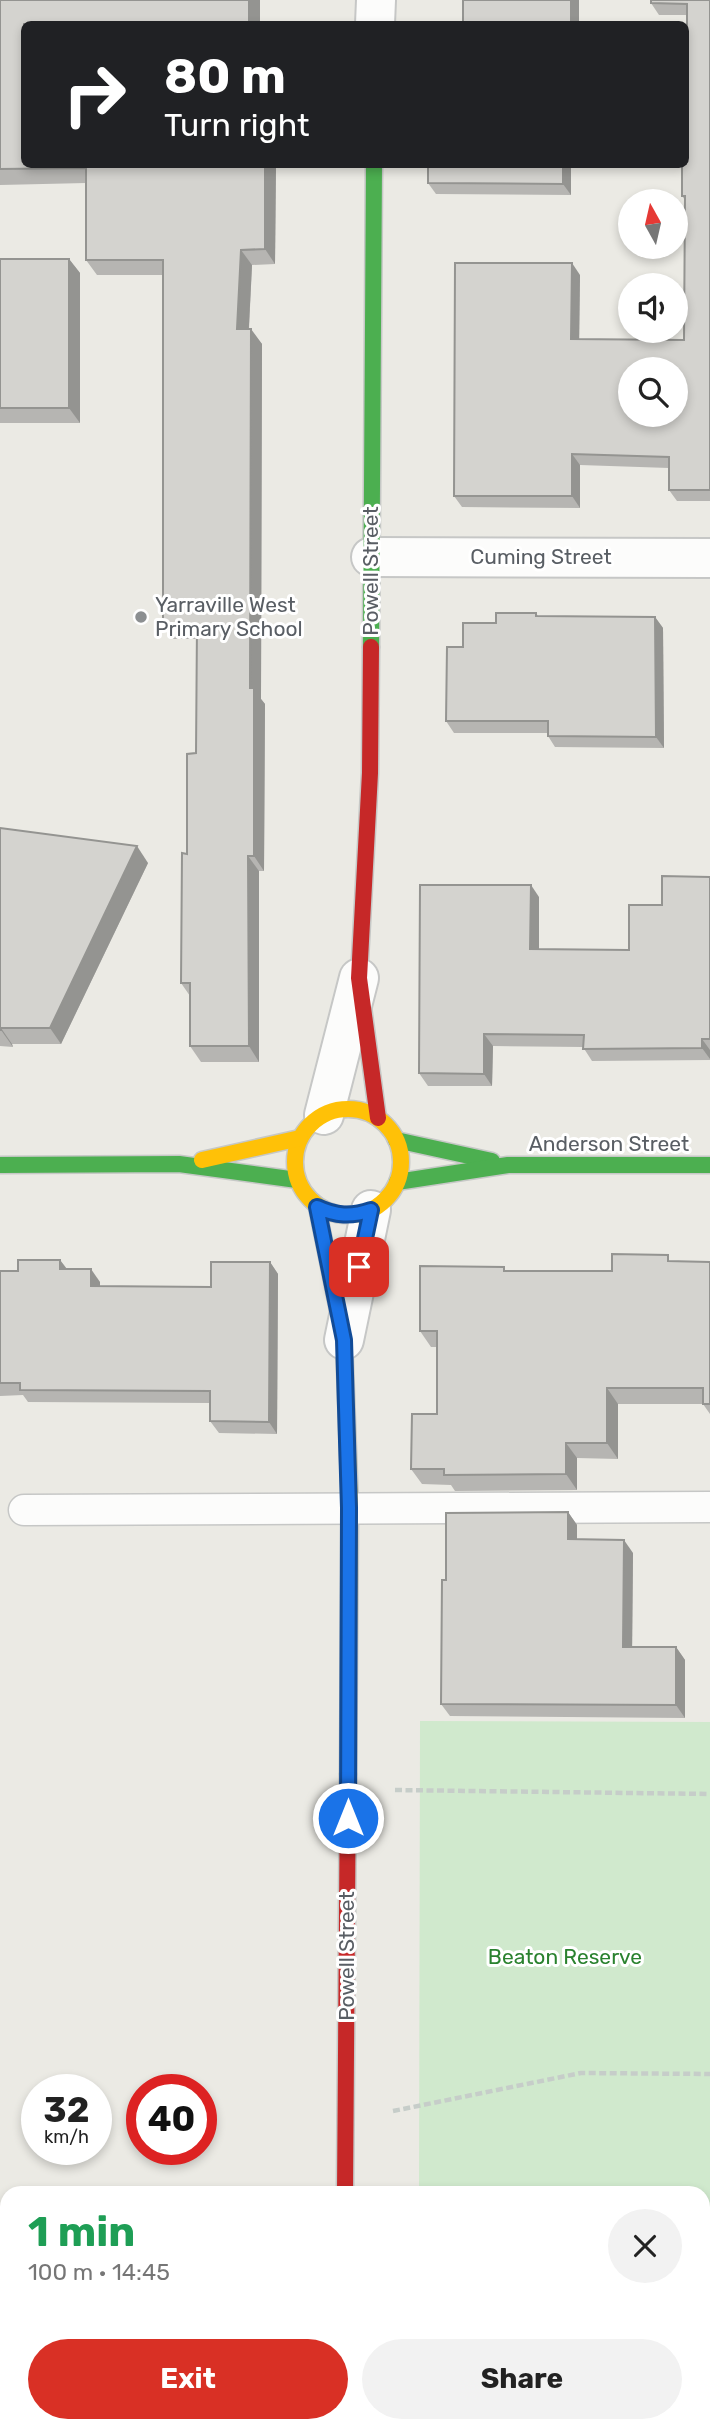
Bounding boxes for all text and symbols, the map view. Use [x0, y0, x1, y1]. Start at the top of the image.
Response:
text: 80 m [164, 47, 286, 105]
icon: right [49, 49, 140, 140]
text: Turn right [164, 106, 309, 144]
north arrow [618, 189, 688, 259]
map controls [618, 189, 688, 427]
button: sound [618, 273, 688, 343]
button: search [618, 357, 688, 427]
street label: Powell Street [358, 506, 383, 636]
street label: Cuming Street [470, 544, 612, 569]
place label: Yarraville West Primary School [155, 592, 303, 641]
marker: Yarraville West Primary School [133, 609, 149, 625]
street label: Anderson Street [529, 1131, 689, 1156]
pin [329, 1237, 389, 1297]
icon: arrive [340, 1248, 378, 1286]
position arrow [311, 1781, 385, 1855]
street label: Powell Street [334, 1891, 359, 2021]
park label: Beaton Reserve [488, 1944, 642, 1969]
speed limit sign: 40 [126, 2074, 217, 2165]
text: 32 [44, 2089, 89, 2131]
text: km/h [44, 2126, 89, 2148]
text: 1 min [28, 2207, 135, 2257]
button: close [608, 2209, 682, 2283]
text: 100 m · 14:45 [28, 2258, 170, 2286]
button: Exit [28, 2339, 348, 2419]
button: Share [362, 2339, 682, 2419]

